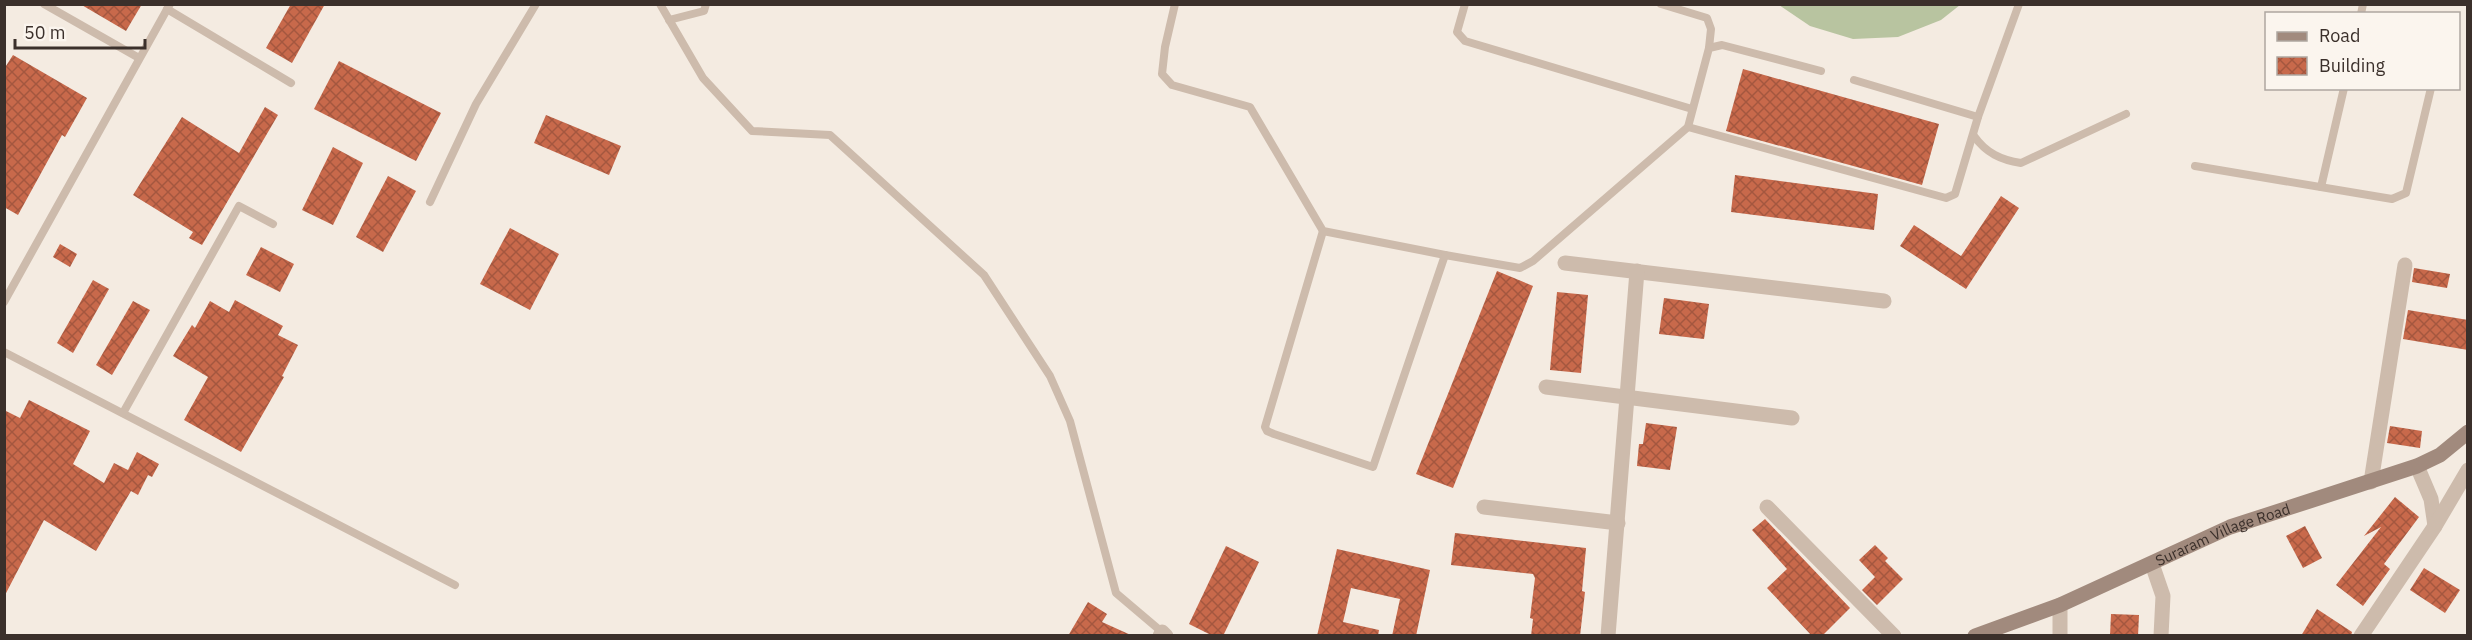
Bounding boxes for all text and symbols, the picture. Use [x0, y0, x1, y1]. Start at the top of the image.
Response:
scale bar [15, 12, 146, 50]
legend [2265, 12, 2460, 90]
text: 50 m [24, 21, 66, 44]
text: Road [2319, 24, 2360, 47]
text: Building [2319, 54, 2386, 77]
street label: Suraram Village Road [2152, 499, 2292, 570]

